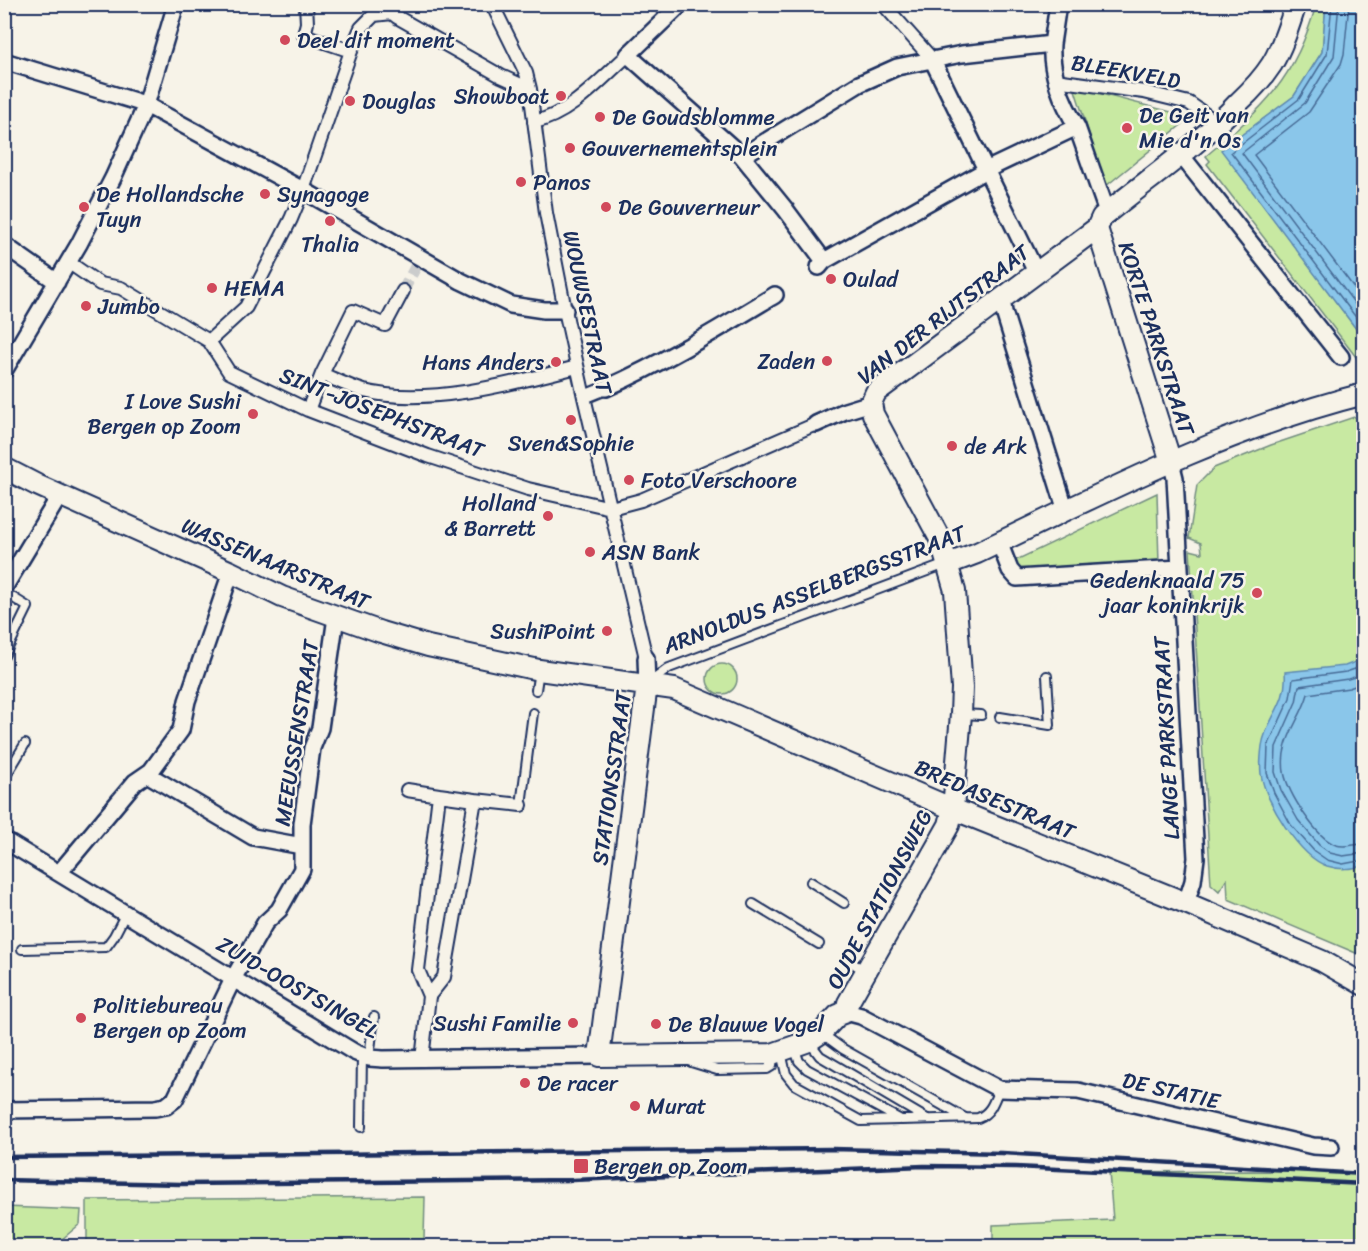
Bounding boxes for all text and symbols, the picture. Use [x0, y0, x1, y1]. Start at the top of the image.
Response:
place label: Deel dit moment [297, 21, 455, 60]
marker: Deel dit moment [278, 33, 292, 47]
street label: BLEEKVELD [1068, 43, 1184, 100]
place label: Showboat [454, 77, 549, 116]
place label: Douglas [362, 82, 436, 121]
marker: Showboat [554, 89, 568, 103]
marker: Douglas [343, 94, 357, 108]
place label: De Geit van Mie d'n Os [1139, 96, 1249, 160]
place label: De Goudsblomme [612, 98, 775, 137]
marker: De Goudsblomme [593, 110, 607, 124]
marker: De Geit van Mie d'n Os [1120, 121, 1134, 135]
place label: Gouvernementsplein [582, 129, 777, 168]
marker: Gouvernementsplein [563, 141, 577, 155]
place label: Panos [533, 163, 591, 202]
place label: De Hollandsche Tuyn [96, 175, 244, 239]
place label: Synagoge [277, 175, 370, 214]
marker: Panos [514, 175, 528, 189]
marker: Synagoge [258, 187, 272, 201]
place label: De Gouverneur [618, 188, 761, 227]
marker: De Hollandsche Tuyn [77, 200, 91, 214]
marker: De Gouverneur [599, 200, 613, 214]
marker: Thalia [323, 214, 337, 228]
place label: Thalia [301, 225, 359, 264]
street label: WOUWSESTRAAT [551, 227, 624, 399]
street label: VAN DER RIJTSTRAAT [848, 233, 1039, 395]
street label: KORTE PARKSTRAAT [1107, 236, 1207, 442]
place label: Oulad [843, 260, 899, 299]
place label: HEMA [224, 269, 285, 308]
marker: Oulad [824, 272, 838, 286]
marker: HEMA [205, 281, 219, 295]
place label: Jumbo [97, 287, 160, 326]
marker: Jumbo [79, 299, 93, 313]
place label: Zaden [757, 342, 815, 381]
place label: Hans Anders [422, 343, 544, 382]
marker: Zaden [820, 354, 834, 368]
street label: SINT-JOSEPHSTRAAT [274, 355, 491, 470]
marker: Hans Anders [549, 355, 563, 369]
place label: I Love Sushi Bergen op Zoom [87, 382, 242, 446]
marker: I Love Sushi Bergen op Zoom [246, 407, 260, 421]
marker: Sven&Sophie [564, 413, 578, 427]
place label: Sven&Sophie [508, 424, 634, 463]
place label: de Ark [964, 427, 1028, 466]
marker: de Ark [945, 439, 959, 453]
place label: Foto Verschoore [641, 461, 797, 500]
marker: Foto Verschoore [622, 473, 636, 487]
place label: Holland & Barrett [444, 484, 537, 548]
street label: WASSENAARSTRAAT [175, 506, 377, 621]
marker: Holland & Barrett [541, 509, 555, 523]
street label: ARNOLDUS ASSELBERGSSTRAAT [656, 513, 973, 666]
place label: ASN Bank [601, 533, 700, 572]
marker: ASN Bank [583, 545, 597, 559]
place label: Gedenknaald 75 jaar koninkrijk [1090, 561, 1245, 625]
marker: Gedenknaald 75 jaar koninkrijk [1250, 586, 1264, 600]
place label: SushiPoint [490, 612, 595, 651]
marker: SushiPoint [600, 624, 614, 638]
street label: LANGE PARKSTRAAT [1142, 634, 1191, 841]
street label: MEEUSSENSTRAAT [263, 636, 331, 829]
street label: STATIONSSTRAAT [580, 687, 643, 868]
street label: BREDASESTRAAT [908, 748, 1083, 851]
street label: OUDE STATIONSWEG [815, 802, 944, 997]
street label: ZUID-OOSTSINGEL [209, 925, 386, 1050]
place label: Politiebureau Bergen op Zoom [93, 986, 247, 1050]
place label: Sushi Familie [433, 1004, 561, 1043]
place label: De Blauwe Vogel [668, 1005, 825, 1044]
marker: Politiebureau Bergen op Zoom [74, 1011, 88, 1025]
marker: Sushi Familie [566, 1016, 580, 1030]
marker: De Blauwe Vogel [649, 1017, 663, 1031]
street label: DE STATIE [1118, 1060, 1225, 1121]
place label: De racer [537, 1064, 619, 1103]
marker: De racer [518, 1076, 532, 1090]
place label: Murat [647, 1087, 707, 1126]
marker: Murat [628, 1099, 642, 1113]
place label: Bergen op Zoom [594, 1147, 748, 1186]
marker: Bergen op Zoom [572, 1157, 590, 1175]

